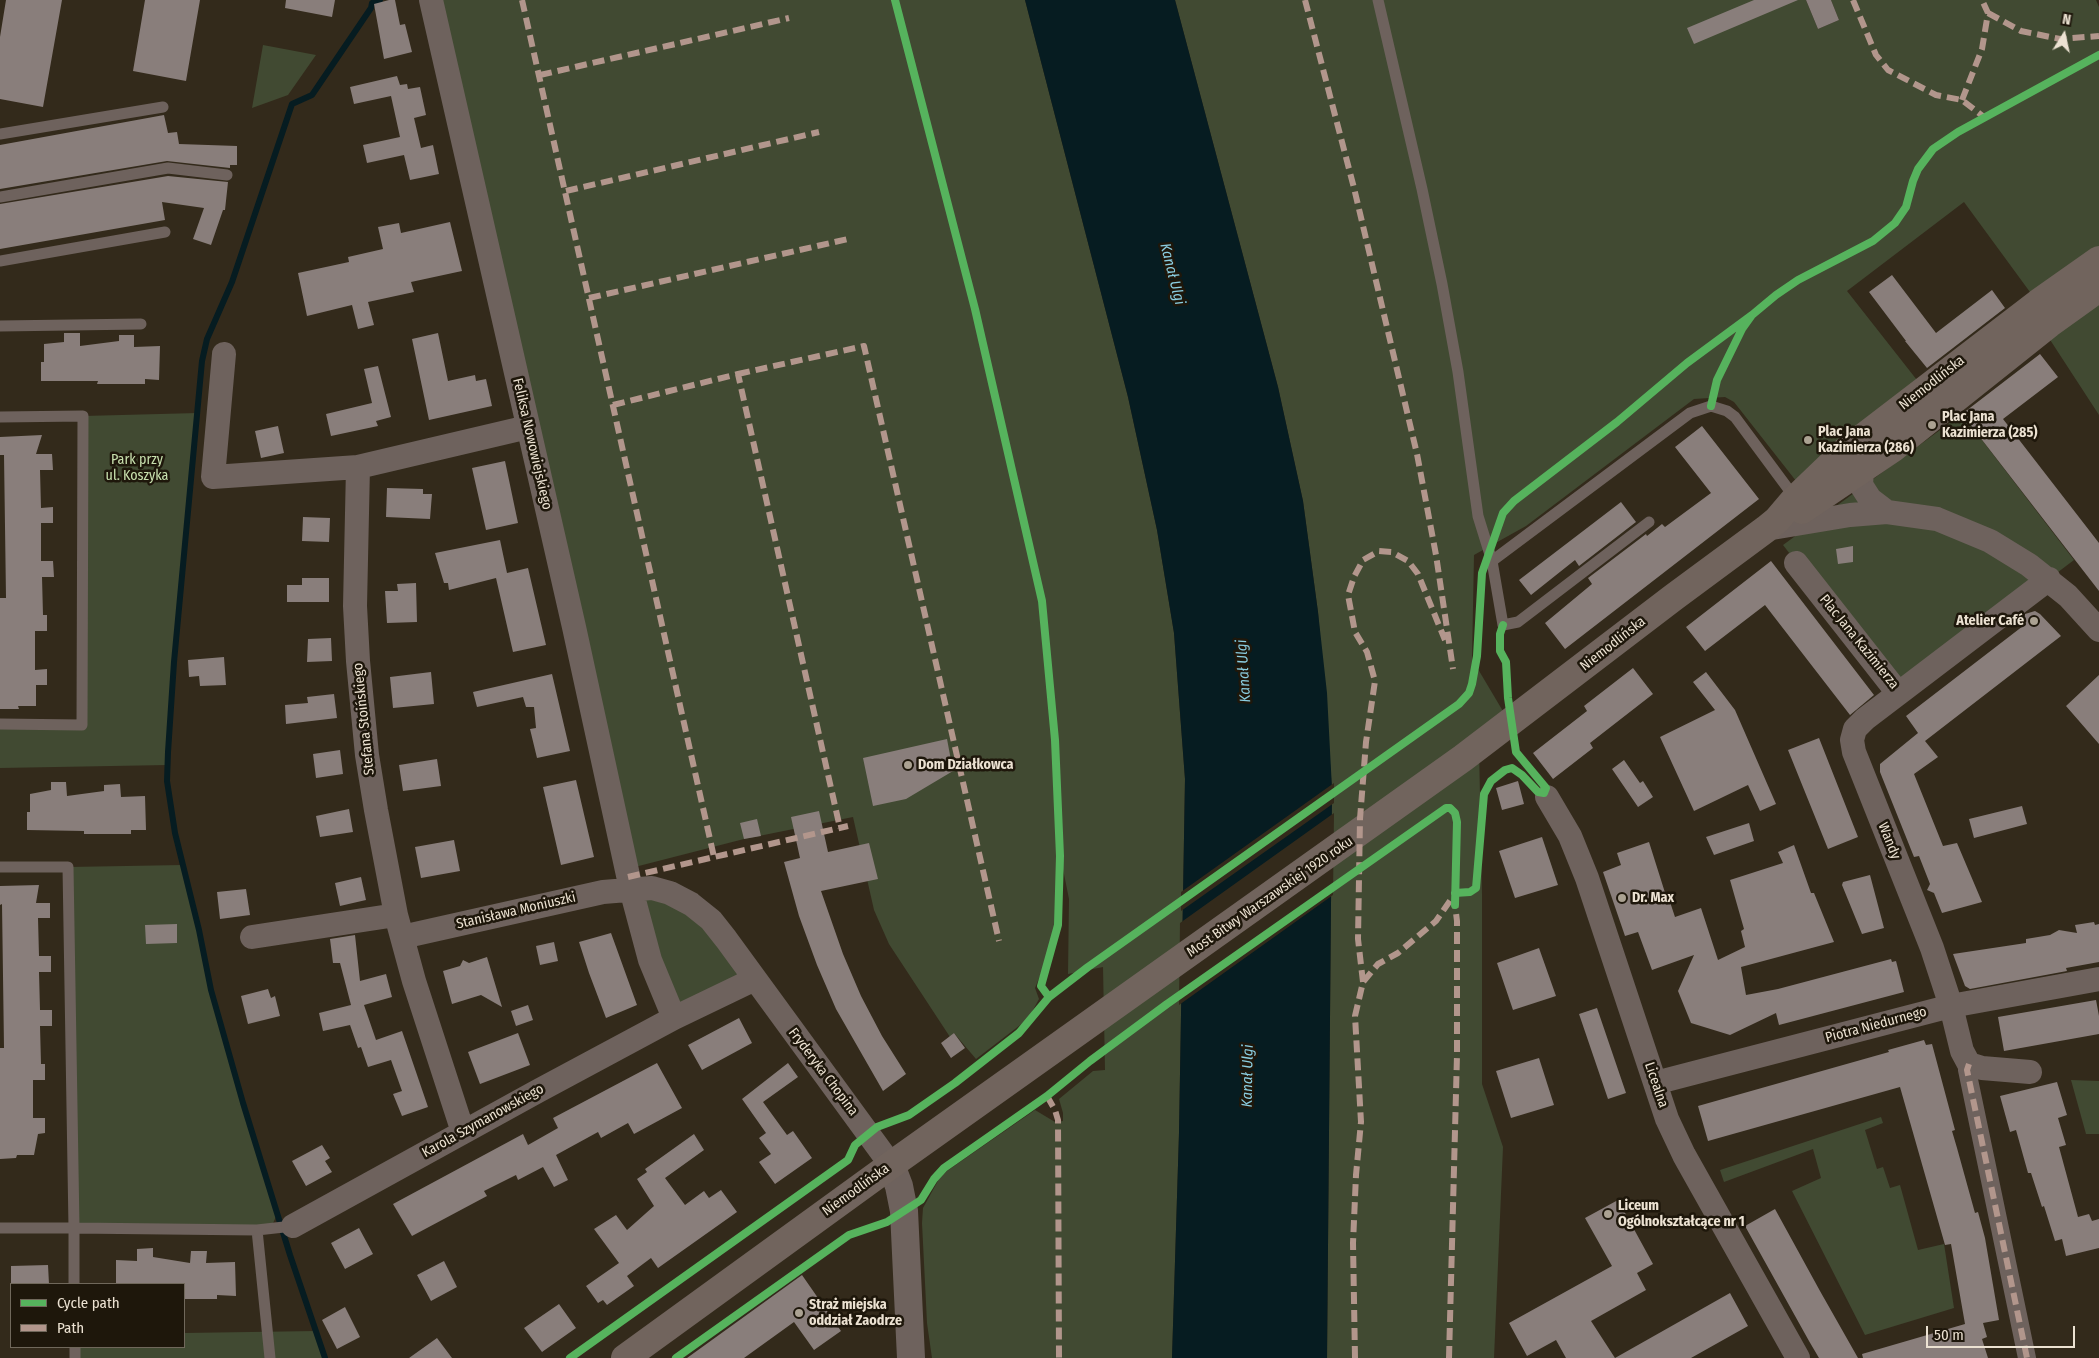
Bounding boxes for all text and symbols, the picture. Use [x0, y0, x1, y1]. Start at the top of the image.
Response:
north arrow [2039, 10, 2089, 60]
text: N [2061, 11, 2072, 29]
water label: Kanał Ulgi [1156, 241, 1188, 307]
street label: Niemodlińska [1896, 352, 1968, 414]
street label: Feliksa Nowowiejskiego [509, 377, 555, 511]
place label: Plac Jana Kazimierza (285) [1942, 409, 2038, 442]
marker: Plac Jana Kazimierza (285) [1926, 419, 1938, 431]
place label: Plac Jana Kazimierza (286) [1818, 424, 1914, 457]
marker: Plac Jana Kazimierza (286) [1802, 434, 1814, 446]
park label: Park przy ul. Koszyka [106, 452, 168, 484]
street label: Plac Jana Kazimierza [1816, 591, 1902, 693]
street label: Niemodlińska [1577, 613, 1649, 675]
place label: Atelier Café [1956, 613, 2024, 629]
marker: Atelier Café [2028, 615, 2040, 627]
water label: Kanał Ulgi [1233, 639, 1255, 703]
street label: Stefana Stoińskiego [350, 662, 378, 776]
place label: Dom Działkowca [918, 757, 1013, 773]
marker: Dom Działkowca [902, 759, 914, 771]
street label: Wandy [1874, 820, 1904, 862]
street label: Most Bitwy Warszawskiej 1920 roku [1184, 833, 1356, 961]
street label: Stanisława Moniuszki [455, 889, 577, 933]
place label: Dr. Max [1632, 890, 1674, 906]
marker: Dr. Max [1616, 892, 1628, 904]
street label: Piotra Niedurnego [1824, 1003, 1928, 1047]
street label: Fryderyka Chopina [784, 1025, 862, 1119]
water label: Kanał Ulgi [1238, 1044, 1258, 1108]
street label: Licealna [1640, 1060, 1672, 1110]
street label: Karola Szymanowskiego [419, 1081, 547, 1161]
street label: Niemodlińska [819, 1160, 893, 1220]
place label: Liceum Ogólnokształcące nr 1 [1618, 1198, 1745, 1230]
marker: Liceum Ogólnokształcące nr 1 [1602, 1208, 1614, 1220]
legend [10, 1283, 185, 1348]
text: Cycle path [57, 1294, 120, 1312]
place label: Straż miejska oddział Zaodrze [809, 1297, 902, 1330]
marker: Straż miejska oddział Zaodrze [793, 1307, 805, 1319]
scale bar [1929, 1316, 2078, 1348]
text: Path [57, 1319, 84, 1337]
text: 50 m [1934, 1326, 1964, 1344]

